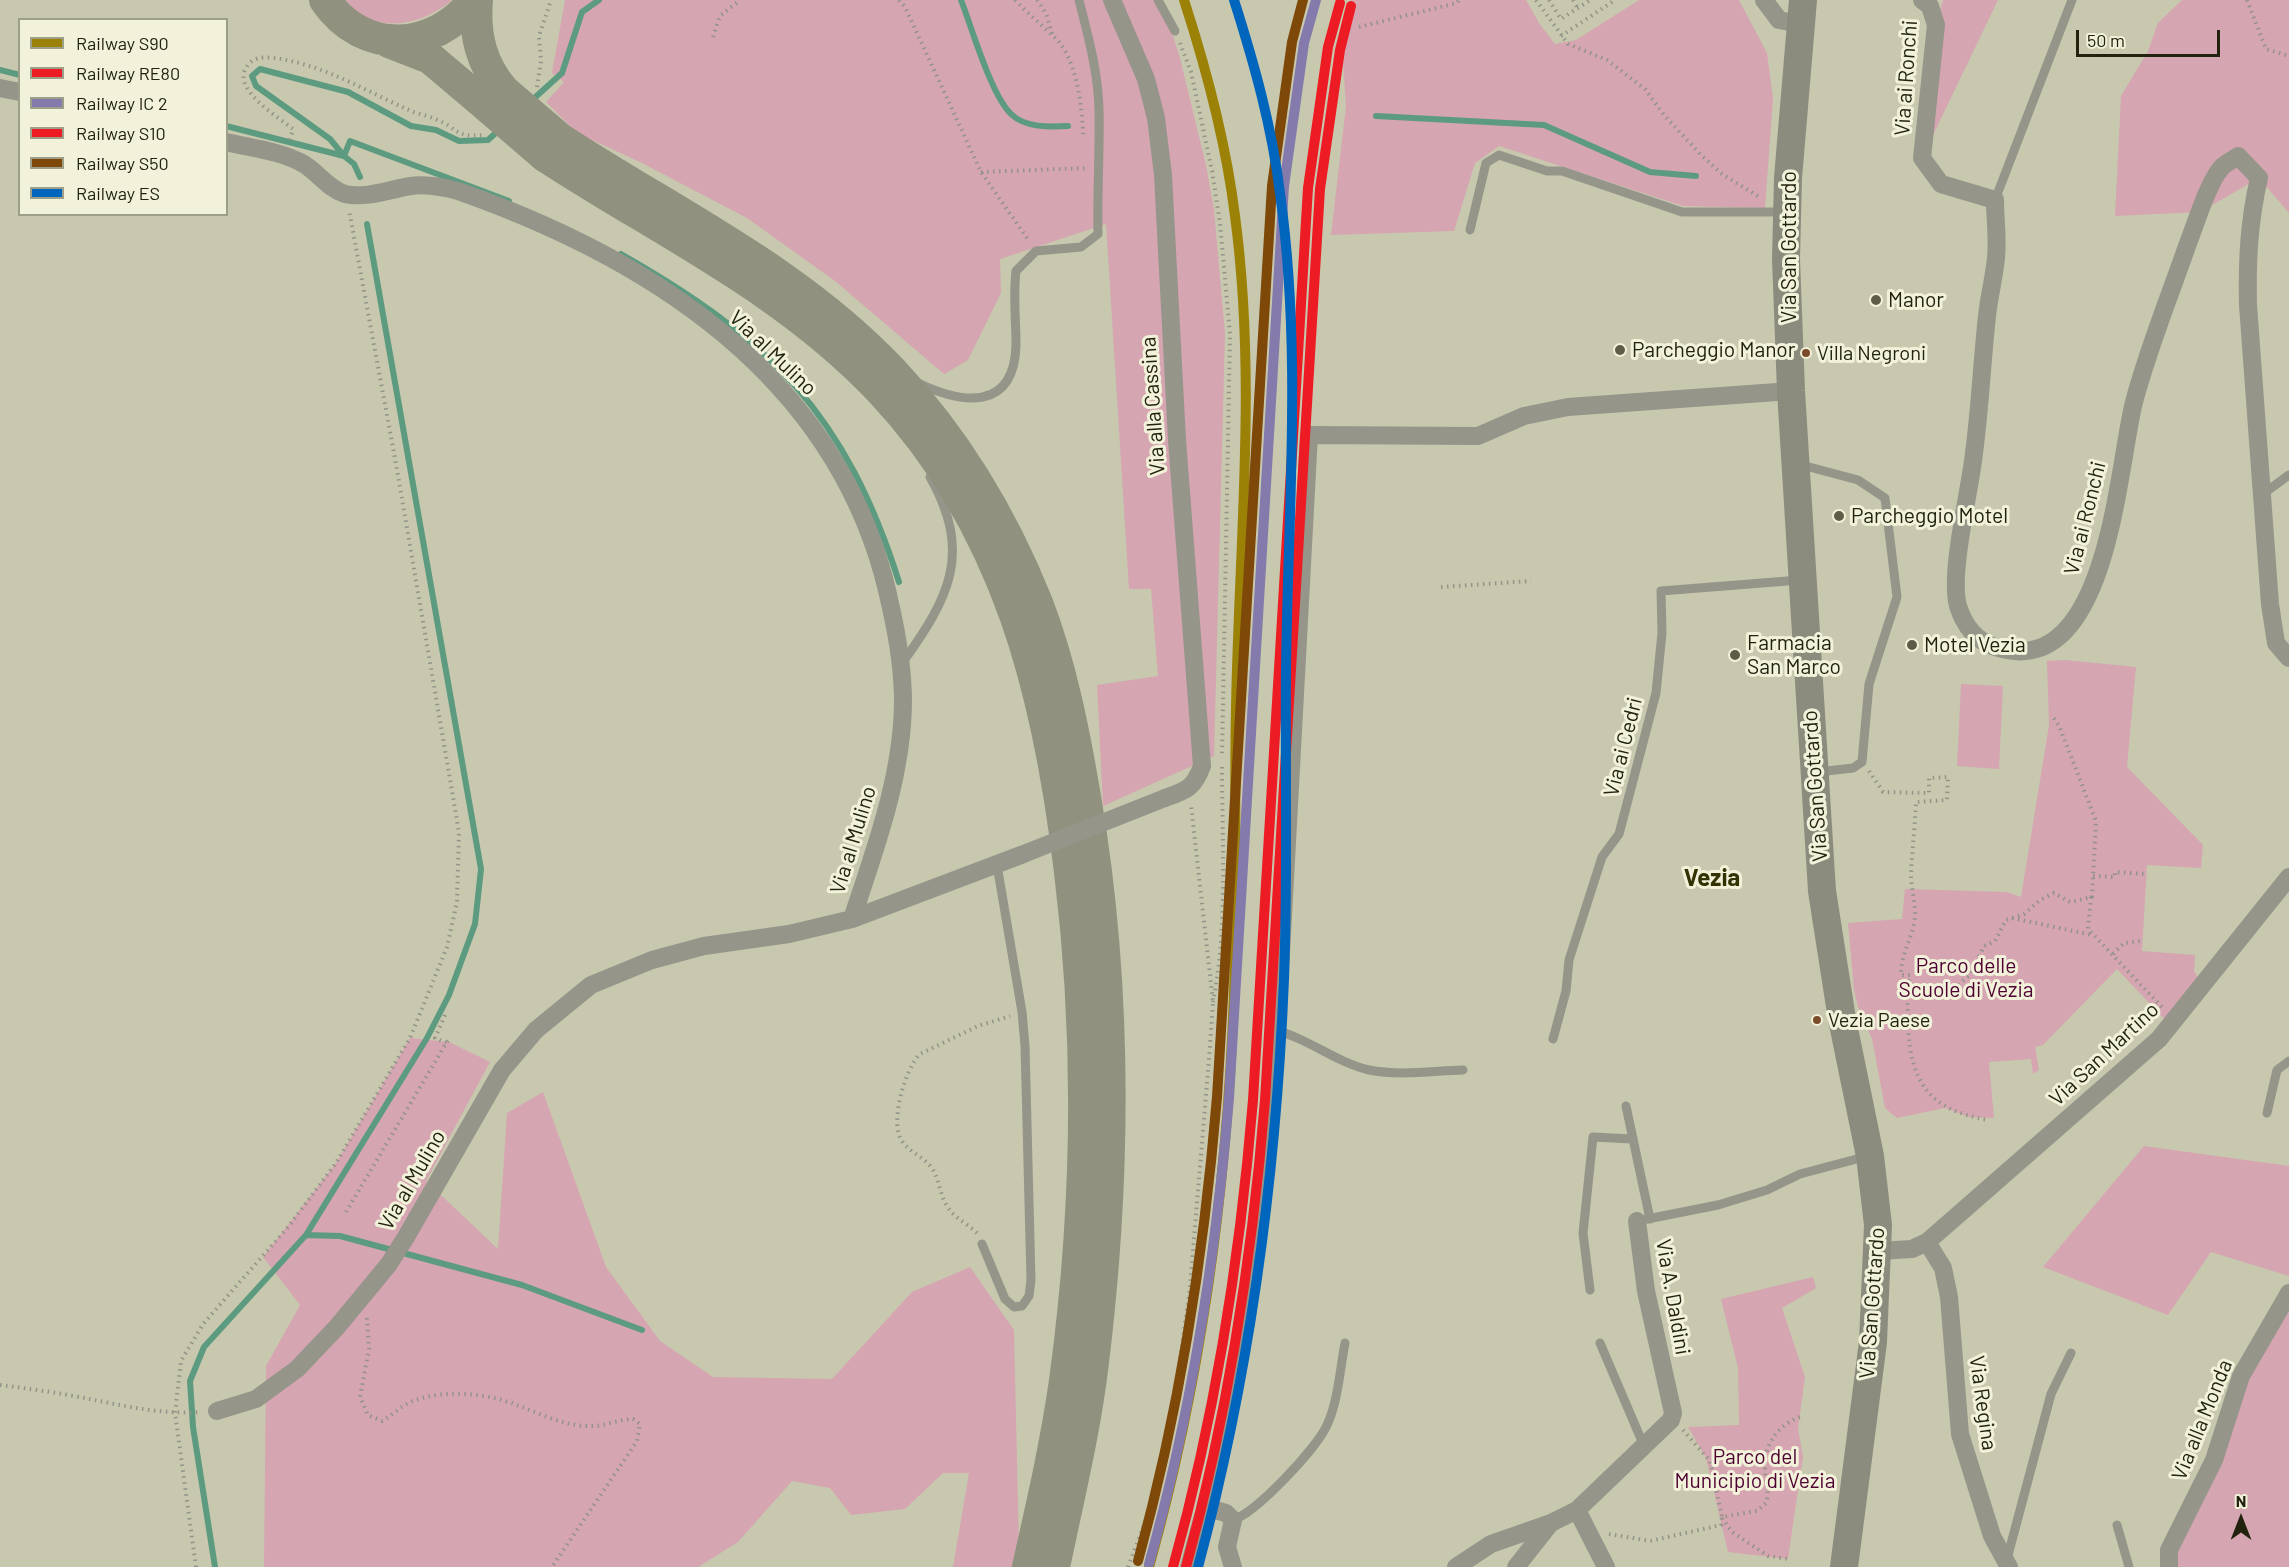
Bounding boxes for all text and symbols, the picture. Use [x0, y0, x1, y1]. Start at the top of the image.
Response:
legend [18, 18, 228, 216]
scale bar [2079, 18, 2223, 56]
street label: Via ai Ronchi [1889, 19, 1923, 137]
text: 50 m [2087, 29, 2125, 51]
text: Railway S90 [76, 32, 169, 54]
text: Railway RE80 [76, 62, 180, 84]
text: Railway IC 2 [76, 92, 168, 114]
text: Railway S10 [76, 122, 166, 144]
text: Railway S50 [76, 152, 169, 174]
street label: Via San Gottardo [1776, 171, 1802, 323]
text: Railway ES [76, 182, 160, 204]
place label: Manor [1888, 287, 1944, 313]
marker: Manor [1869, 293, 1883, 307]
street label: Via al Mulino [724, 305, 822, 401]
street label: Via alla Cassina [1136, 336, 1170, 476]
place label: Parcheggio Manor [1632, 337, 1795, 363]
place label: Villa Negroni [1817, 341, 1926, 365]
marker: Parcheggio Manor [1613, 343, 1627, 357]
marker: Villa Negroni [1800, 347, 1812, 359]
street label: Via ai Ronchi [2059, 459, 2111, 577]
place label: Parcheggio Motel [1851, 503, 2008, 529]
marker: Parcheggio Motel [1832, 509, 1846, 523]
place label: Farmacia San Marco [1747, 630, 1841, 680]
place label: Motel Vezia [1924, 632, 2026, 658]
marker: Motel Vezia [1905, 638, 1919, 652]
marker: Farmacia San Marco [1728, 648, 1742, 662]
street label: Via ai Cedri [1599, 695, 1647, 799]
street label: Via San Gottardo [1797, 709, 1833, 863]
street label: Via al Mulino [825, 783, 881, 897]
district label: Vezia [1684, 864, 1740, 892]
park label: Parco delle Scuole di Vezia [1898, 953, 2034, 1003]
street label: Via San Martino [2044, 997, 2164, 1111]
place label: Vezia Paese [1828, 1008, 1930, 1032]
marker: Vezia Paese [1811, 1014, 1823, 1026]
street label: Via al Mulino [373, 1125, 451, 1235]
street label: Via San Gottardo [1854, 1226, 1890, 1380]
street label: Via A. Daldini [1650, 1237, 1696, 1357]
street label: Via Regina [1964, 1354, 2002, 1452]
street label: Via alla Monda [2166, 1356, 2238, 1484]
park label: Parco del Municipio di Vezia [1675, 1444, 1835, 1494]
north arrow [2211, 1489, 2271, 1549]
text: N [2236, 1491, 2246, 1510]

